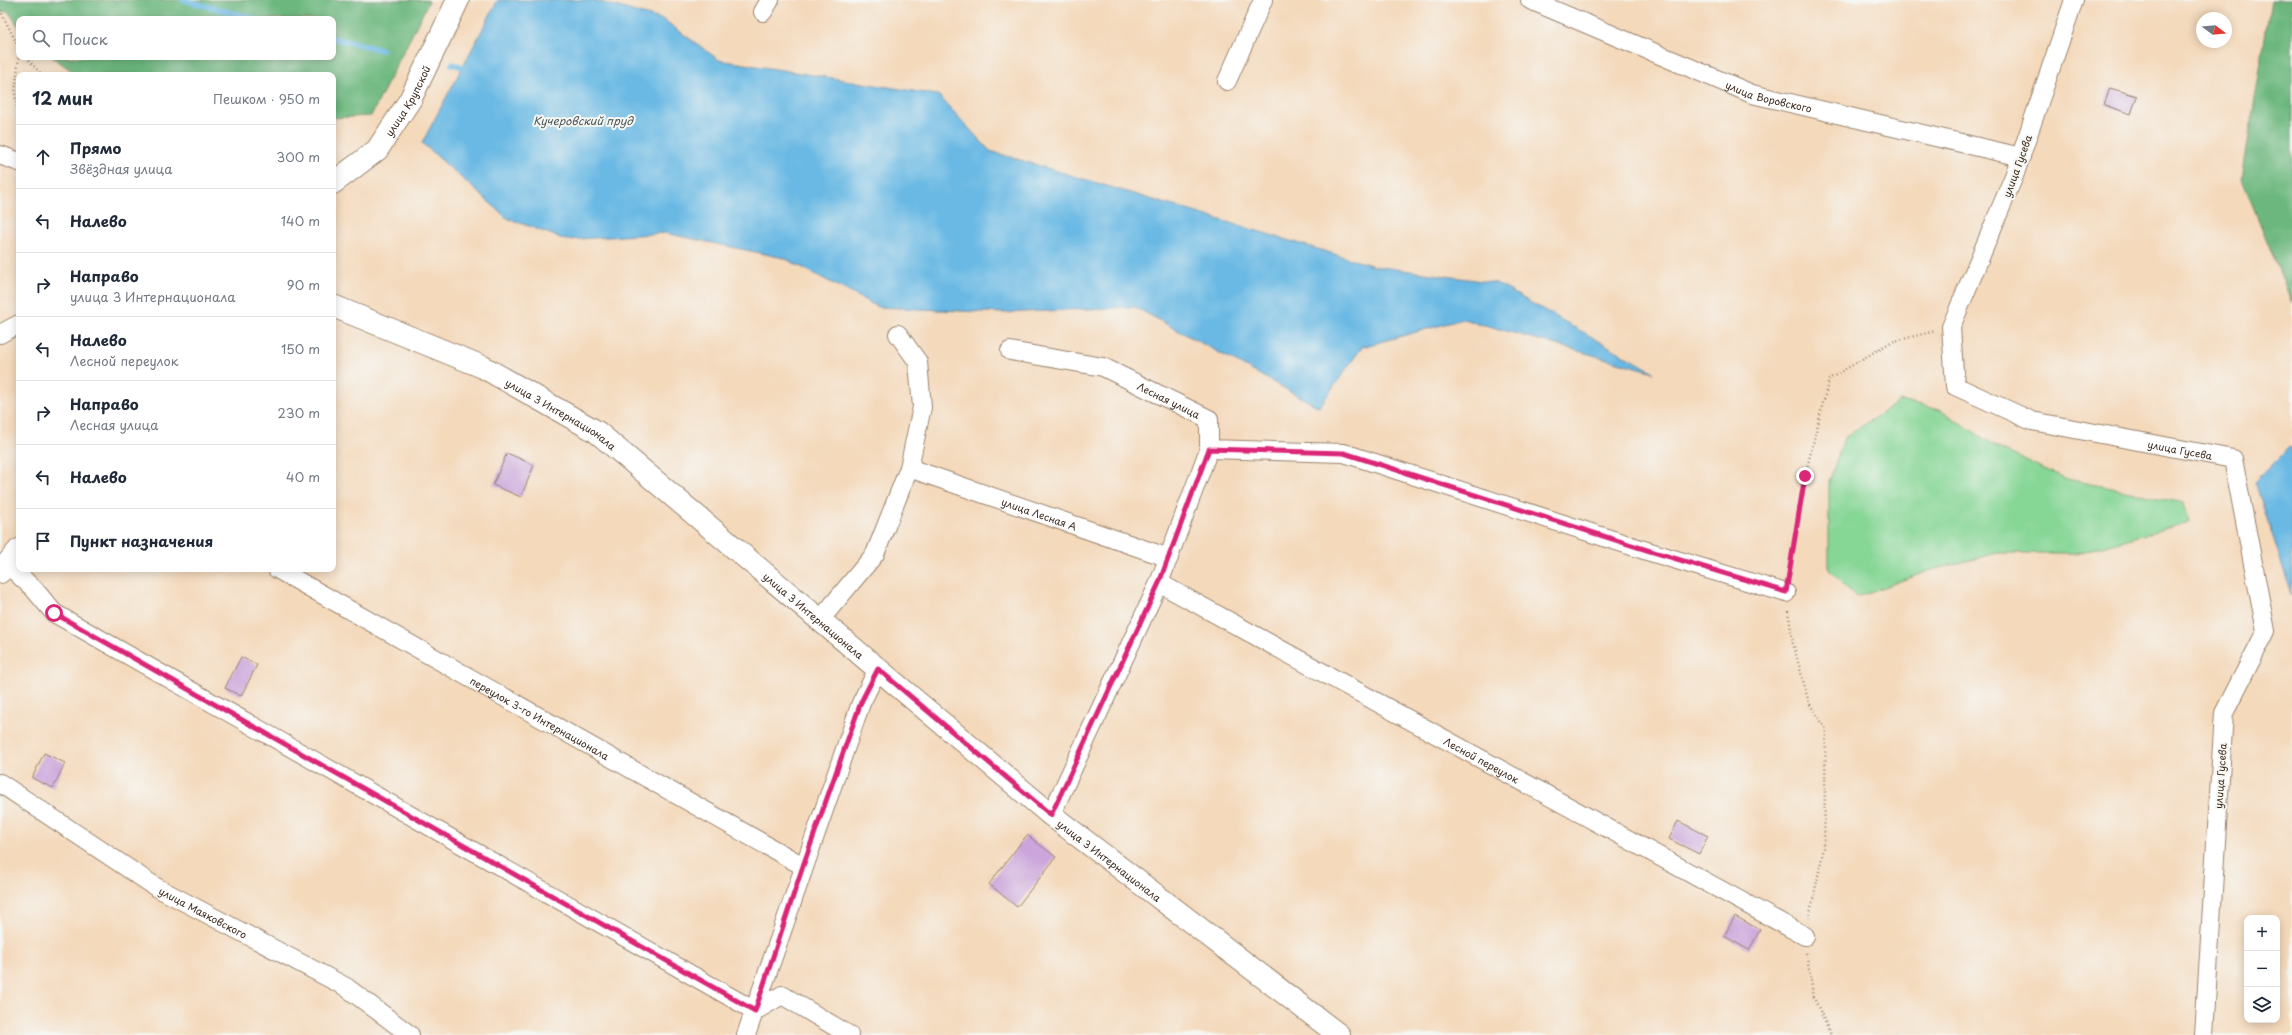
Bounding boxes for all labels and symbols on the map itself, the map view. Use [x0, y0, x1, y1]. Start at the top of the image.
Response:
north arrow [2196, 12, 2232, 48]
street label: улица Крупской [381, 62, 433, 139]
street label: улица Воровского [1724, 76, 1814, 115]
water label: Кучеровский пруд [533, 112, 634, 129]
street label: улица Гусева [1999, 132, 2036, 200]
street label: улица 3 Интернационала [503, 374, 620, 453]
street label: Лесная улица [1135, 378, 1204, 421]
street label: улица Гусева [2146, 436, 2215, 463]
route end [1796, 467, 1814, 485]
street label: улица Лесная А [1000, 493, 1079, 533]
street label: улица 3 Интернационала [760, 568, 868, 662]
route start [45, 604, 63, 622]
street label: переулок 3-го Интернационала [468, 672, 613, 763]
street label: Лесной переулок [1442, 733, 1522, 786]
street label: улица Гусева [2210, 742, 2231, 809]
street label: улица 3 Интернационала [1055, 815, 1165, 905]
street label: улица Маяковского [157, 883, 250, 941]

